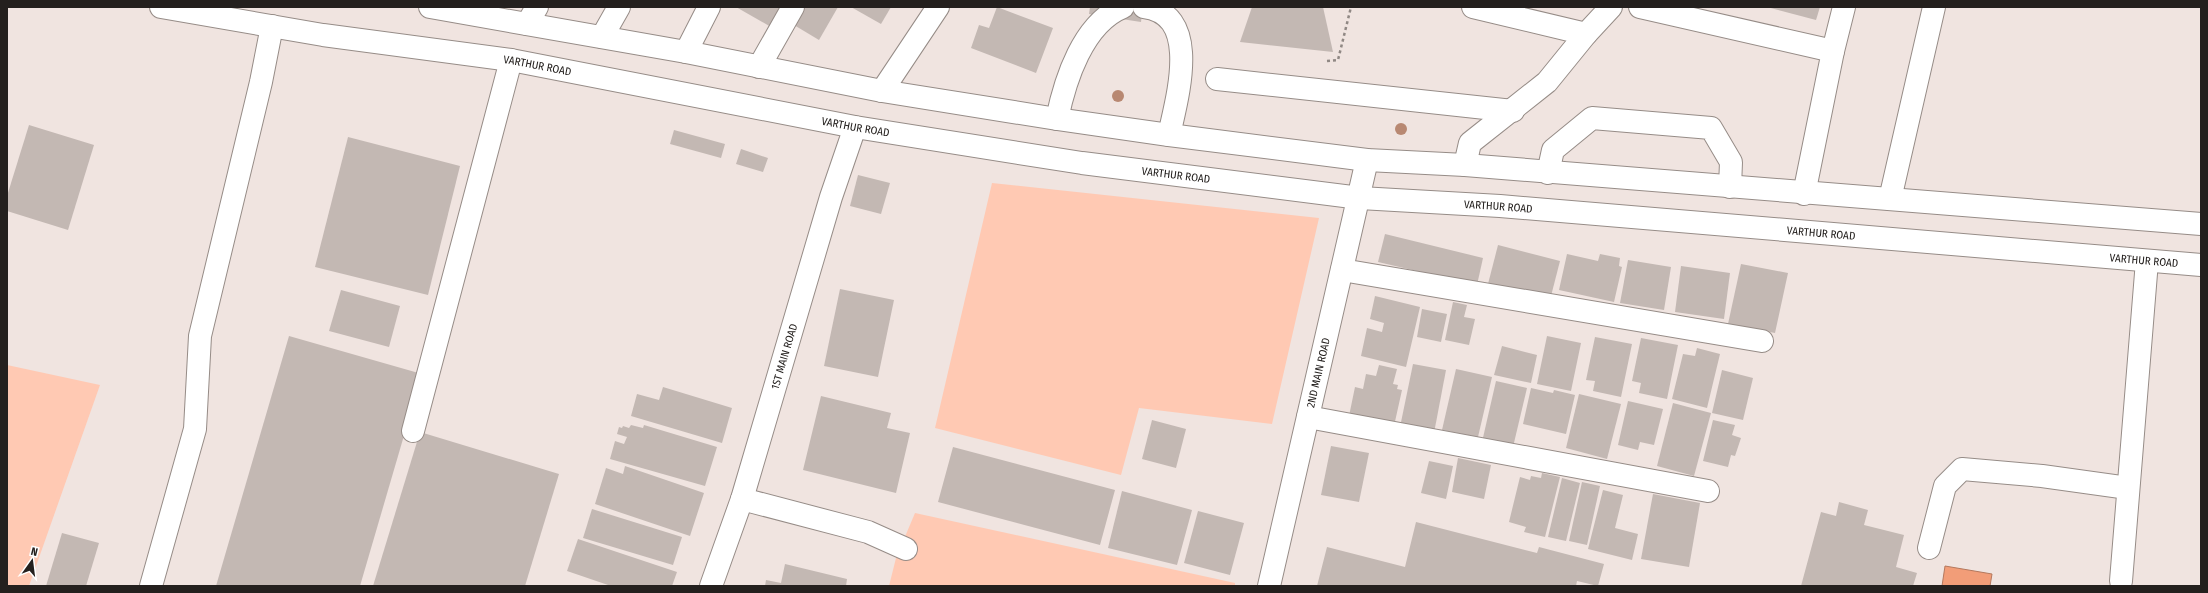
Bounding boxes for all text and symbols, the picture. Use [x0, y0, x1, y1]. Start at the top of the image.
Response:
street label: VARTHUR ROAD [503, 53, 572, 79]
street label: VARTHUR ROAD [820, 115, 890, 139]
street label: VARTHUR ROAD [1141, 165, 1211, 186]
street label: VARTHUR ROAD [1463, 198, 1533, 216]
street label: VARTHUR ROAD [1786, 224, 1856, 243]
street label: VARTHUR ROAD [2109, 251, 2179, 270]
street label: 1ST MAIN ROAD [769, 322, 800, 391]
street label: 2ND MAIN ROAD [1304, 337, 1333, 409]
north arrow [12, 541, 52, 581]
text: N [30, 545, 39, 559]

